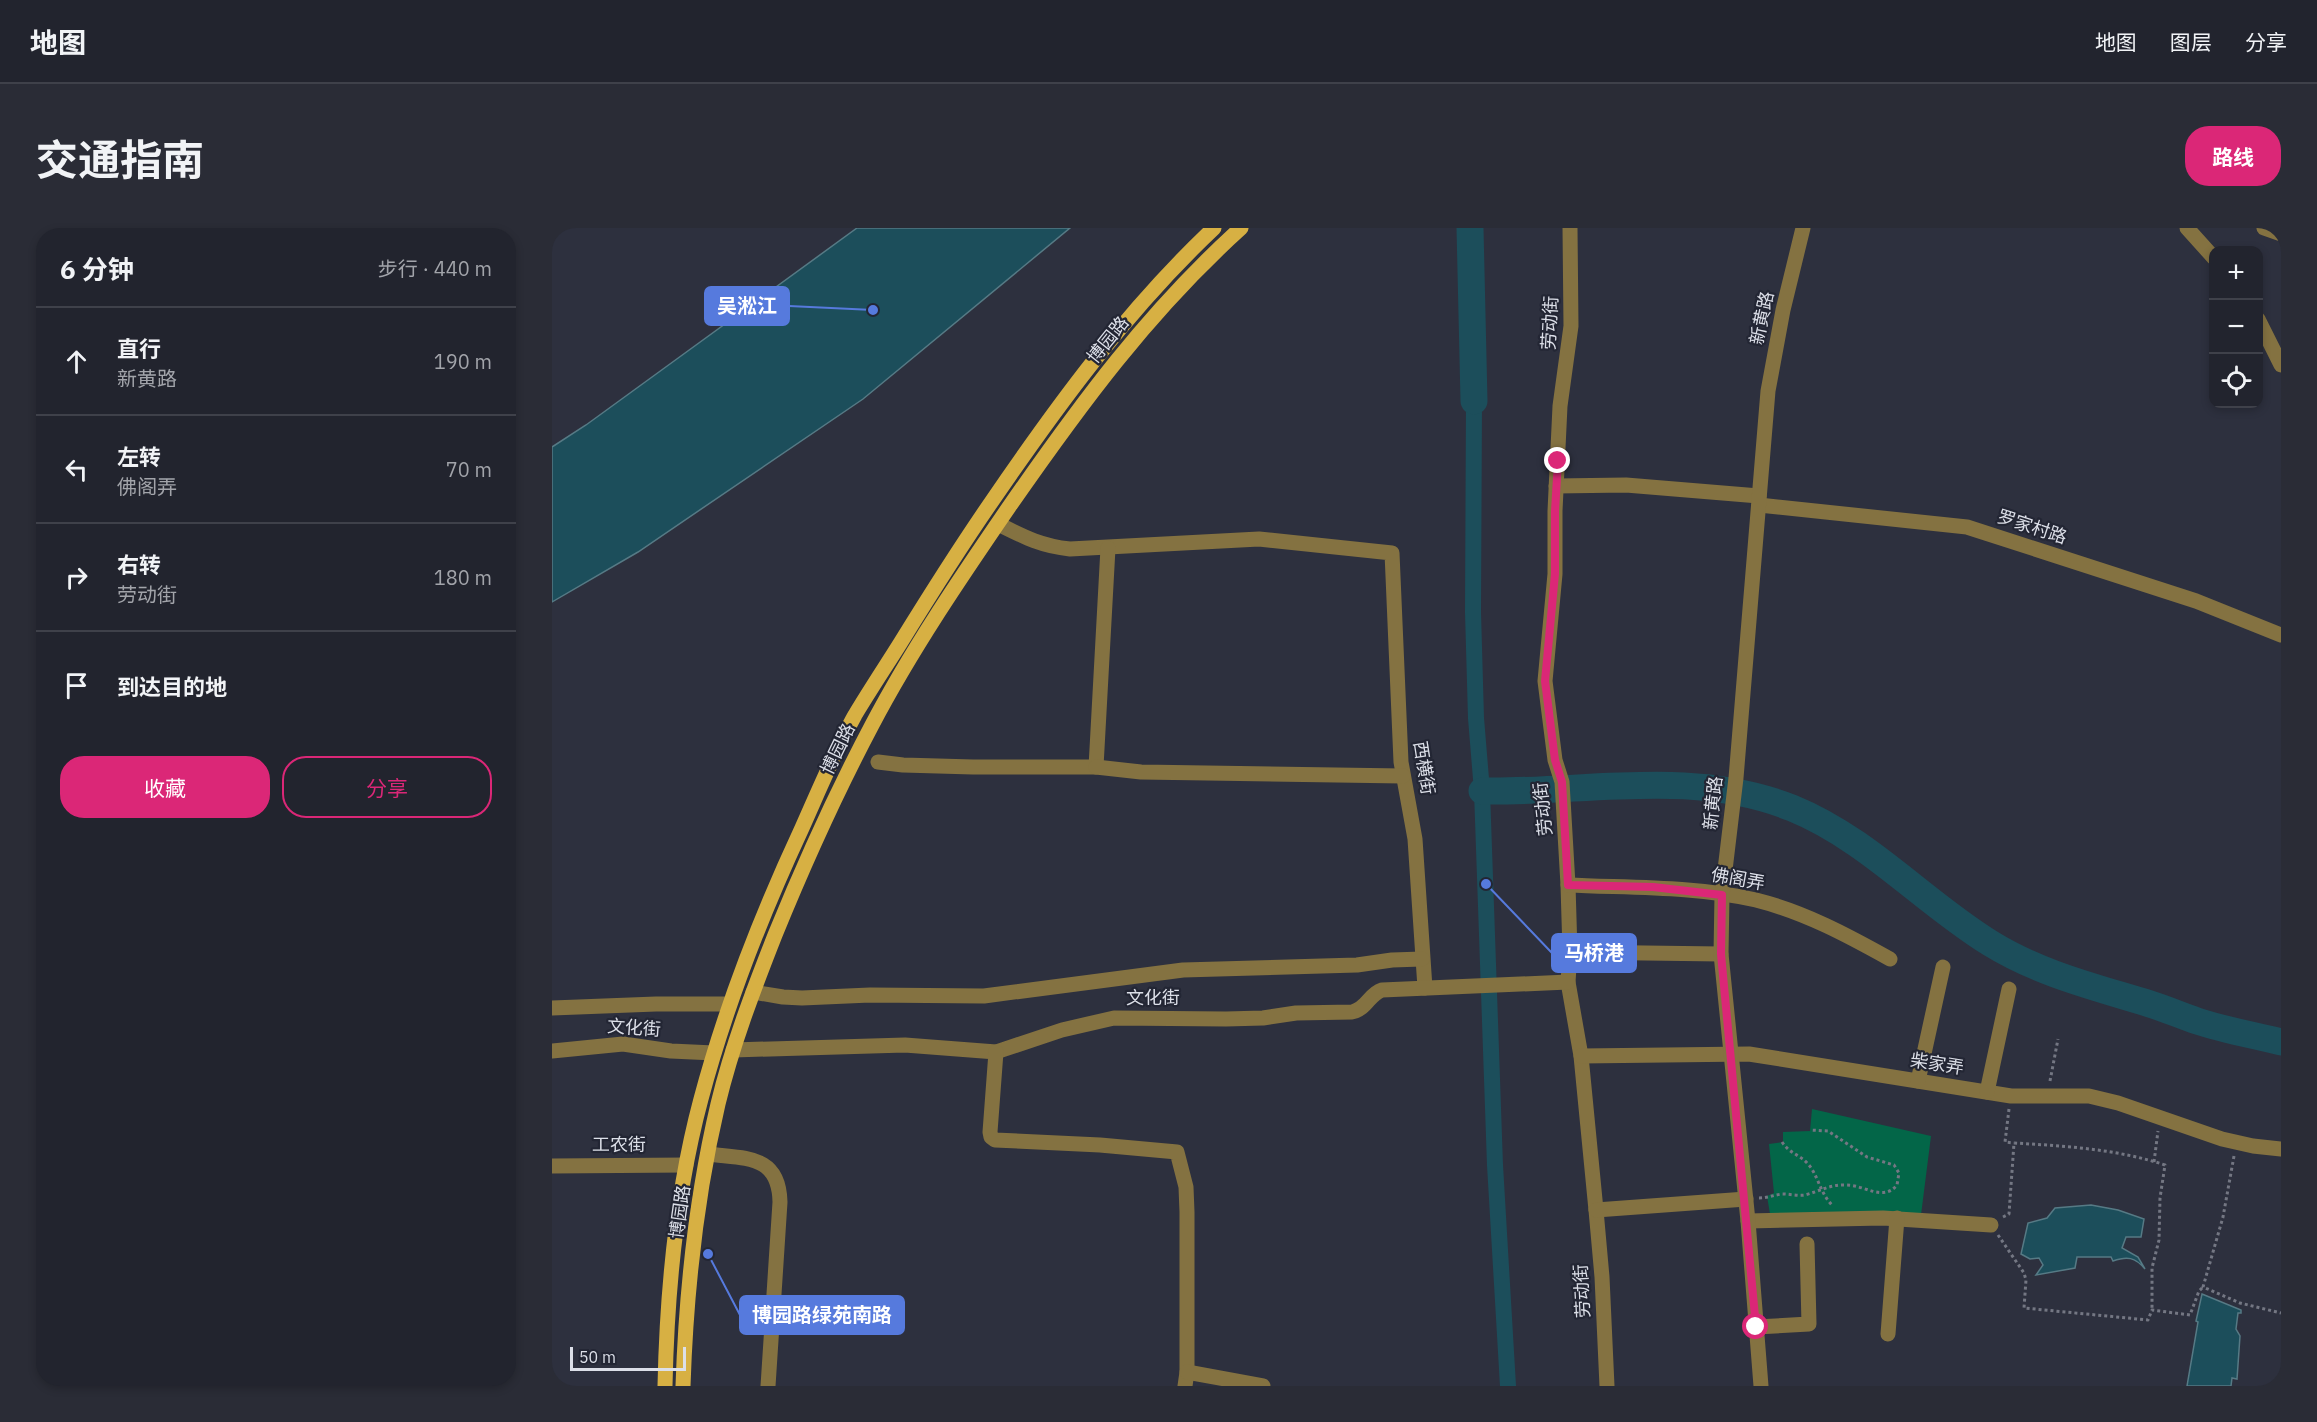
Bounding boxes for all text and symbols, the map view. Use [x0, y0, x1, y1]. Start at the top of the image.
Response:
text: 地图 [30, 24, 86, 61]
text: 地图 [2095, 28, 2137, 56]
text: 图层 [2170, 28, 2212, 56]
text: 分享 [2245, 28, 2287, 56]
button: 路线 [2185, 126, 2281, 186]
text: 交通指南 [36, 132, 204, 187]
map controls [2209, 246, 2263, 408]
button: + [2209, 246, 2263, 300]
text: 6 分钟 [60, 252, 134, 286]
text: 步行 · 440 m [378, 255, 492, 282]
callout: 吴淞江 [705, 287, 789, 325]
street label: 新黄路 [1745, 289, 1778, 347]
text: 吴淞江 [717, 292, 777, 319]
street label: 劳动街 [1537, 295, 1562, 351]
button: − [2209, 300, 2263, 354]
street label: 博园路 [1082, 311, 1134, 368]
text: 直行 [117, 334, 161, 363]
icon: ahead [60, 345, 93, 378]
text: 190 m [434, 348, 492, 375]
button: locate [2209, 354, 2263, 408]
text: 新黄路 [117, 365, 177, 392]
text: 左转 [117, 442, 161, 471]
route end [1544, 447, 1570, 473]
icon: left [60, 453, 93, 486]
text: 70 m [446, 456, 492, 483]
text: 佛阁弄 [117, 473, 177, 500]
street label: 罗家村路 [1994, 504, 2070, 549]
text: 右转 [117, 550, 161, 579]
icon: right [60, 561, 93, 594]
text: 180 m [434, 564, 492, 591]
text: 劳动街 [117, 581, 177, 608]
icon: arrive [60, 669, 93, 702]
text: 到达目的地 [117, 672, 227, 701]
street label: 博园路 [815, 719, 860, 778]
street label: 西横街 [1409, 739, 1440, 796]
button: 收藏 [60, 756, 270, 818]
button: 分享 [282, 756, 492, 818]
street label: 新黄路 [1698, 775, 1727, 831]
street label: 劳动街 [1528, 781, 1557, 837]
street label: 佛阁弄 [1710, 862, 1767, 895]
callout: 马桥港 [1552, 934, 1636, 972]
text: 马桥港 [1564, 939, 1624, 966]
street label: 文化街 [1126, 986, 1180, 1009]
street label: 文化街 [606, 1014, 662, 1041]
street label: 柴家弄 [1909, 1048, 1966, 1079]
street label: 工农街 [592, 1133, 646, 1156]
street label: 博园路 [664, 1184, 695, 1240]
street label: 劳动街 [1569, 1263, 1594, 1319]
callout: 博园路绿苑南路 [740, 1296, 904, 1334]
text: 博园路绿苑南路 [752, 1301, 892, 1328]
route start [1742, 1313, 1768, 1339]
scale bar [570, 1344, 686, 1372]
text: 50 m [579, 1347, 616, 1367]

